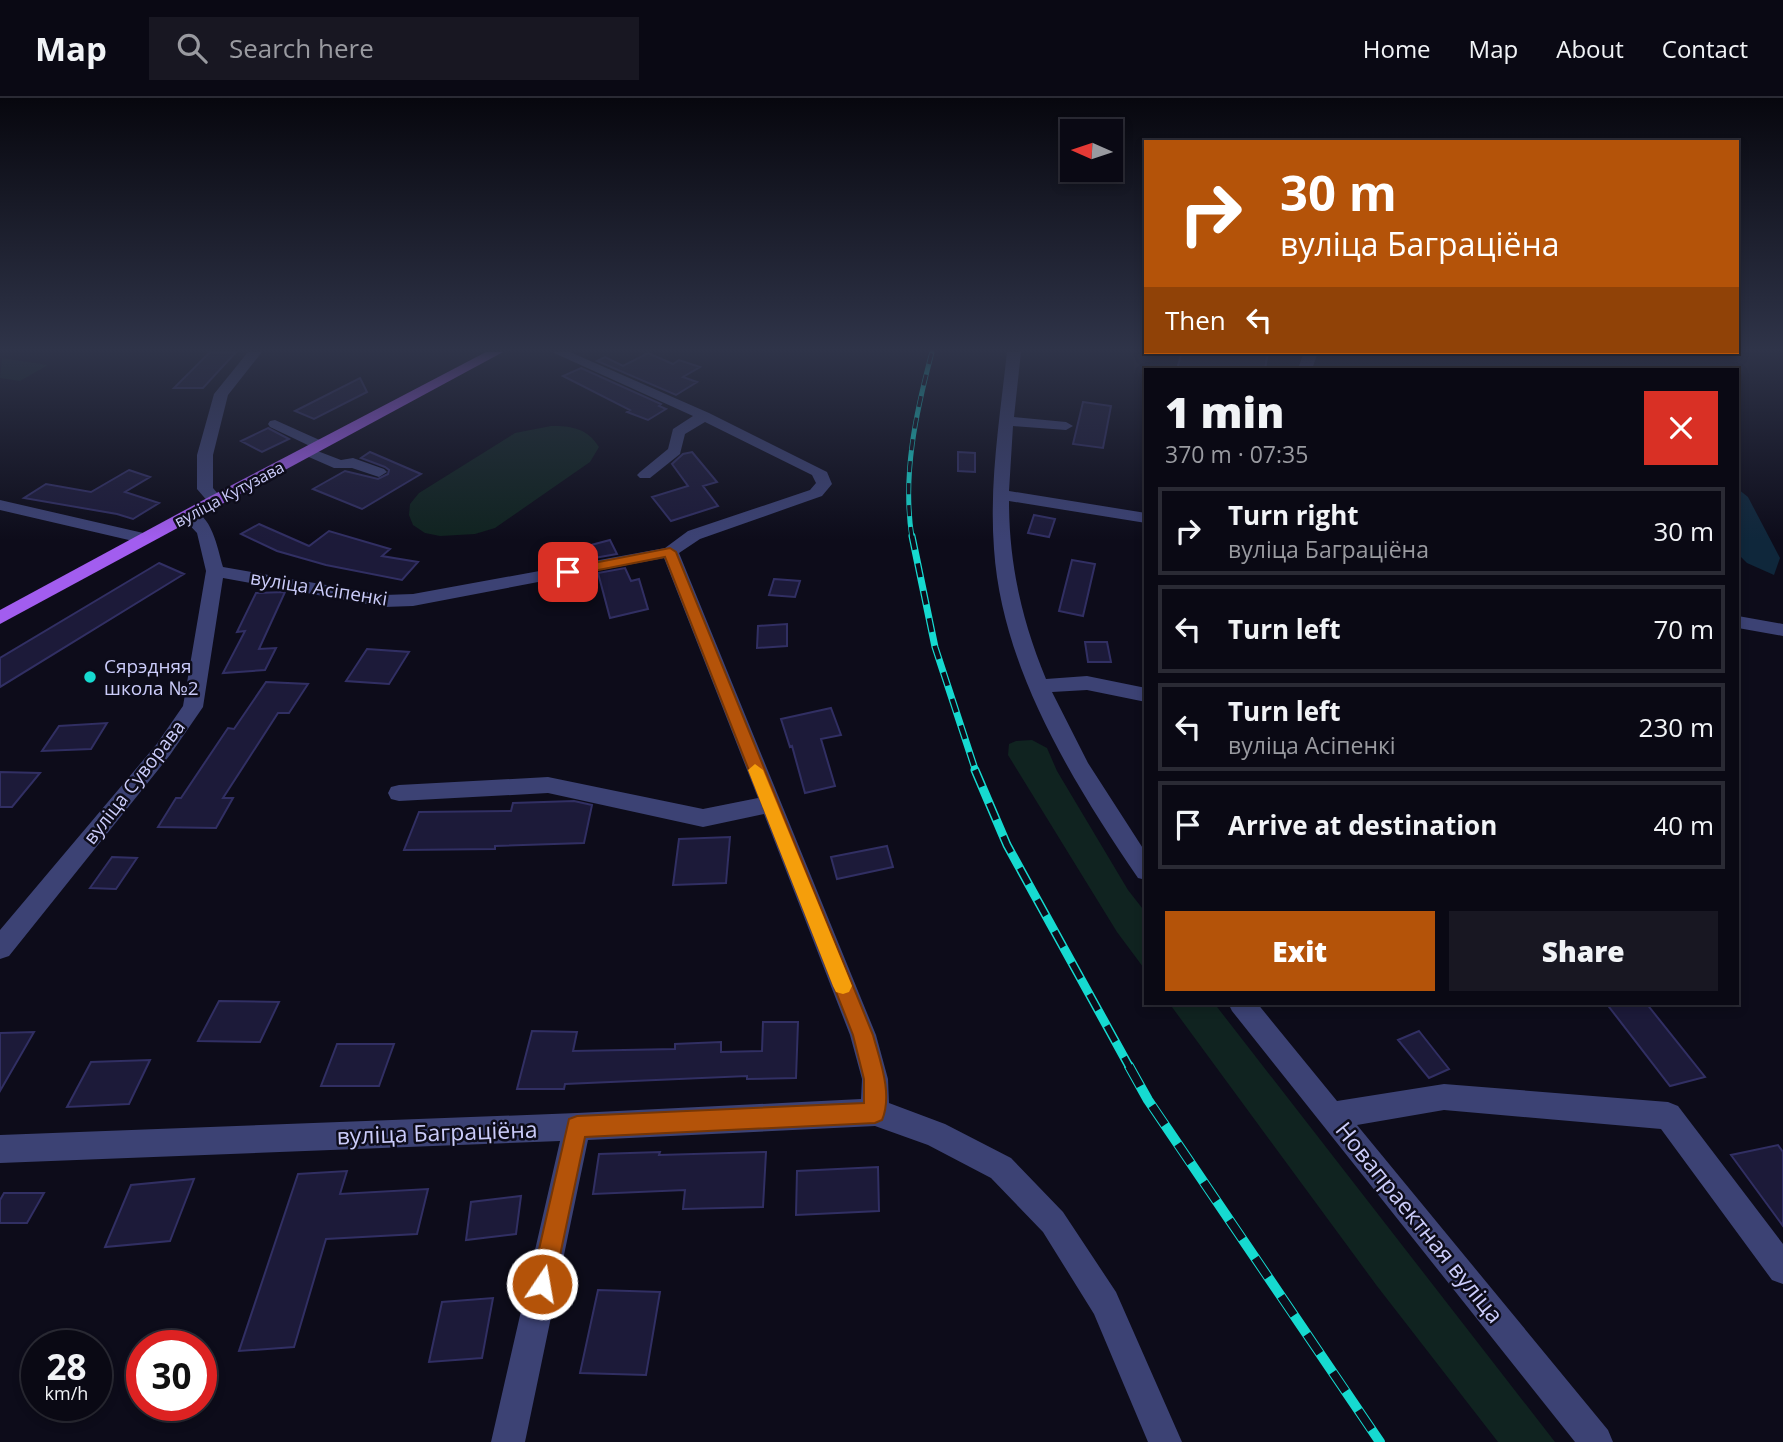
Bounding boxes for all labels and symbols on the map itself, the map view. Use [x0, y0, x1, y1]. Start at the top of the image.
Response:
north arrow [1060, 119, 1124, 182]
street label: вуліца Кутузава [170, 456, 288, 532]
pin [538, 542, 598, 602]
street label: вуліца Асіпенкі [249, 564, 389, 612]
place label: Сярэдняя школа №2 [104, 653, 199, 701]
marker: Сярэдняя школа №2 [82, 669, 98, 685]
street label: вуліца Суворава [77, 715, 191, 849]
street label: вуліца Баграціёна [336, 1113, 538, 1151]
street label: Новапраектная вуліца [1329, 1115, 1511, 1329]
position arrow [505, 1247, 579, 1321]
speed limit sign: 30 [126, 1330, 217, 1421]

